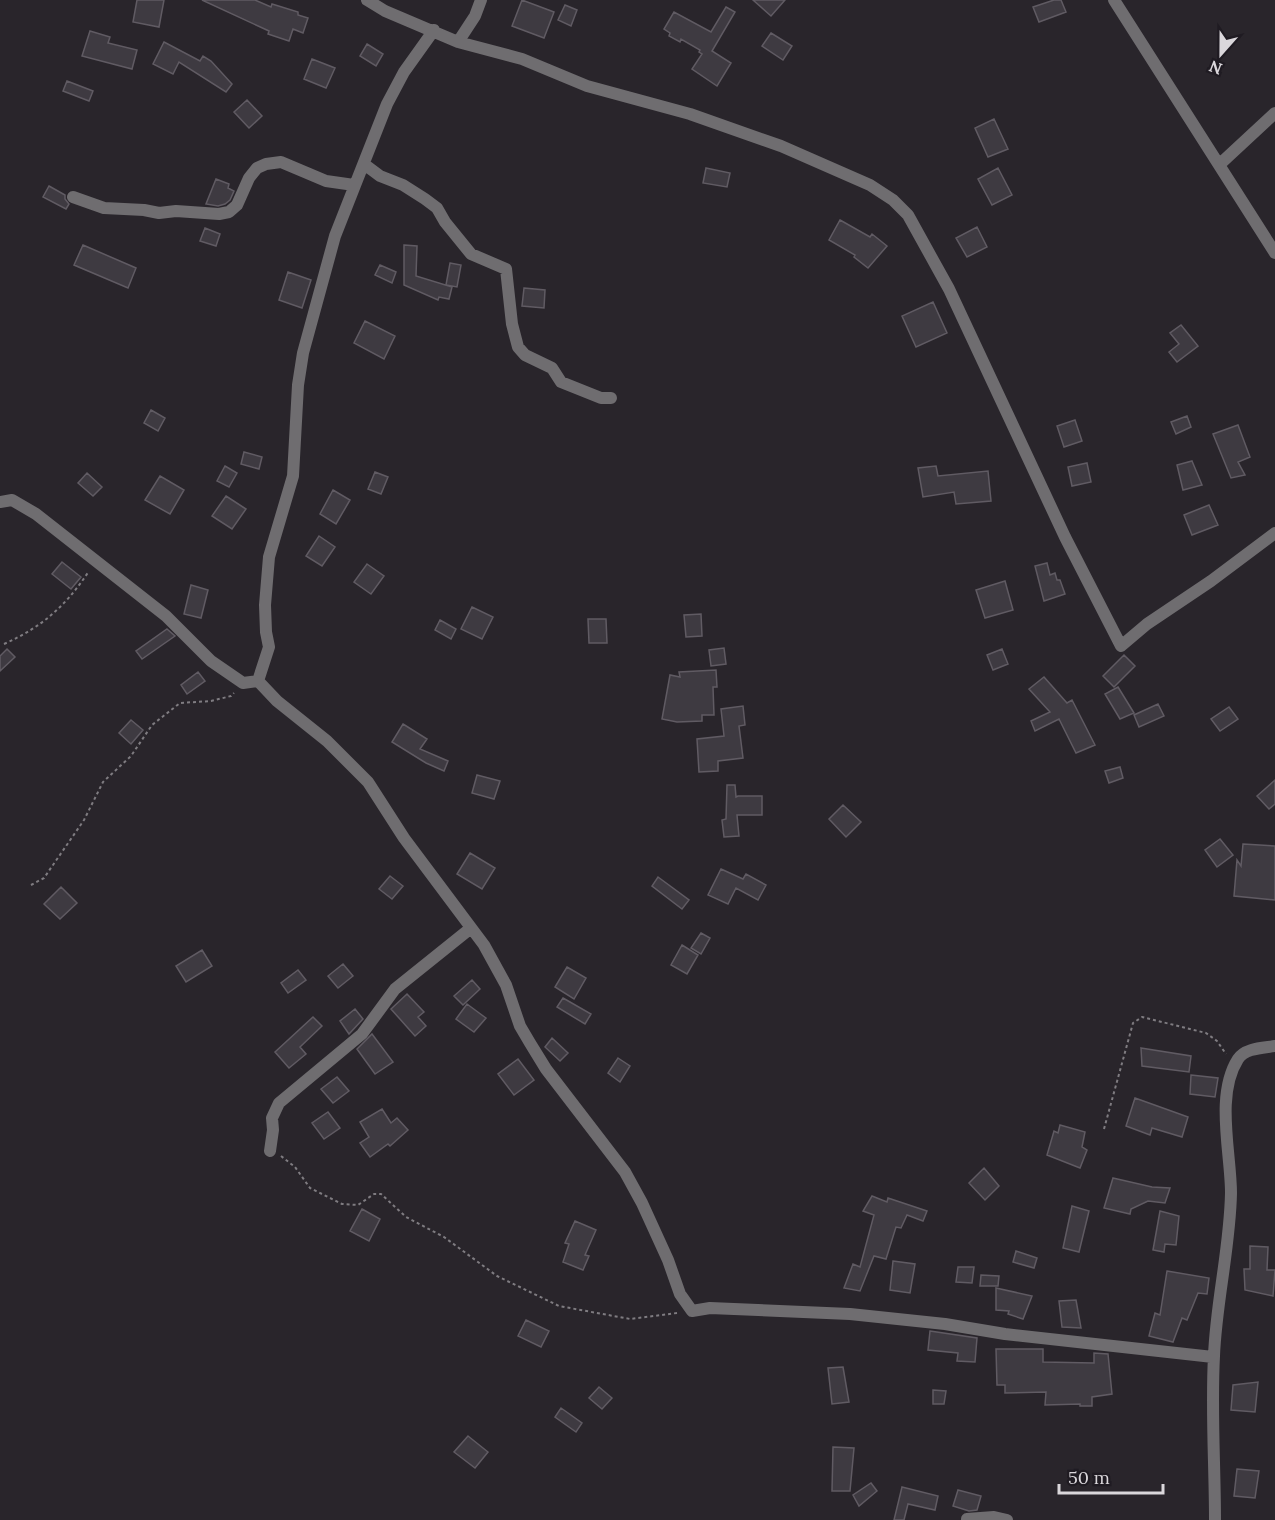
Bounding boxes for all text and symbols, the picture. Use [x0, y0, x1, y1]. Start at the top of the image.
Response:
north arrow [1191, 24, 1251, 84]
text: N [1206, 56, 1225, 80]
scale bar [1059, 1457, 1162, 1495]
text: 50 m [1068, 1466, 1110, 1489]

